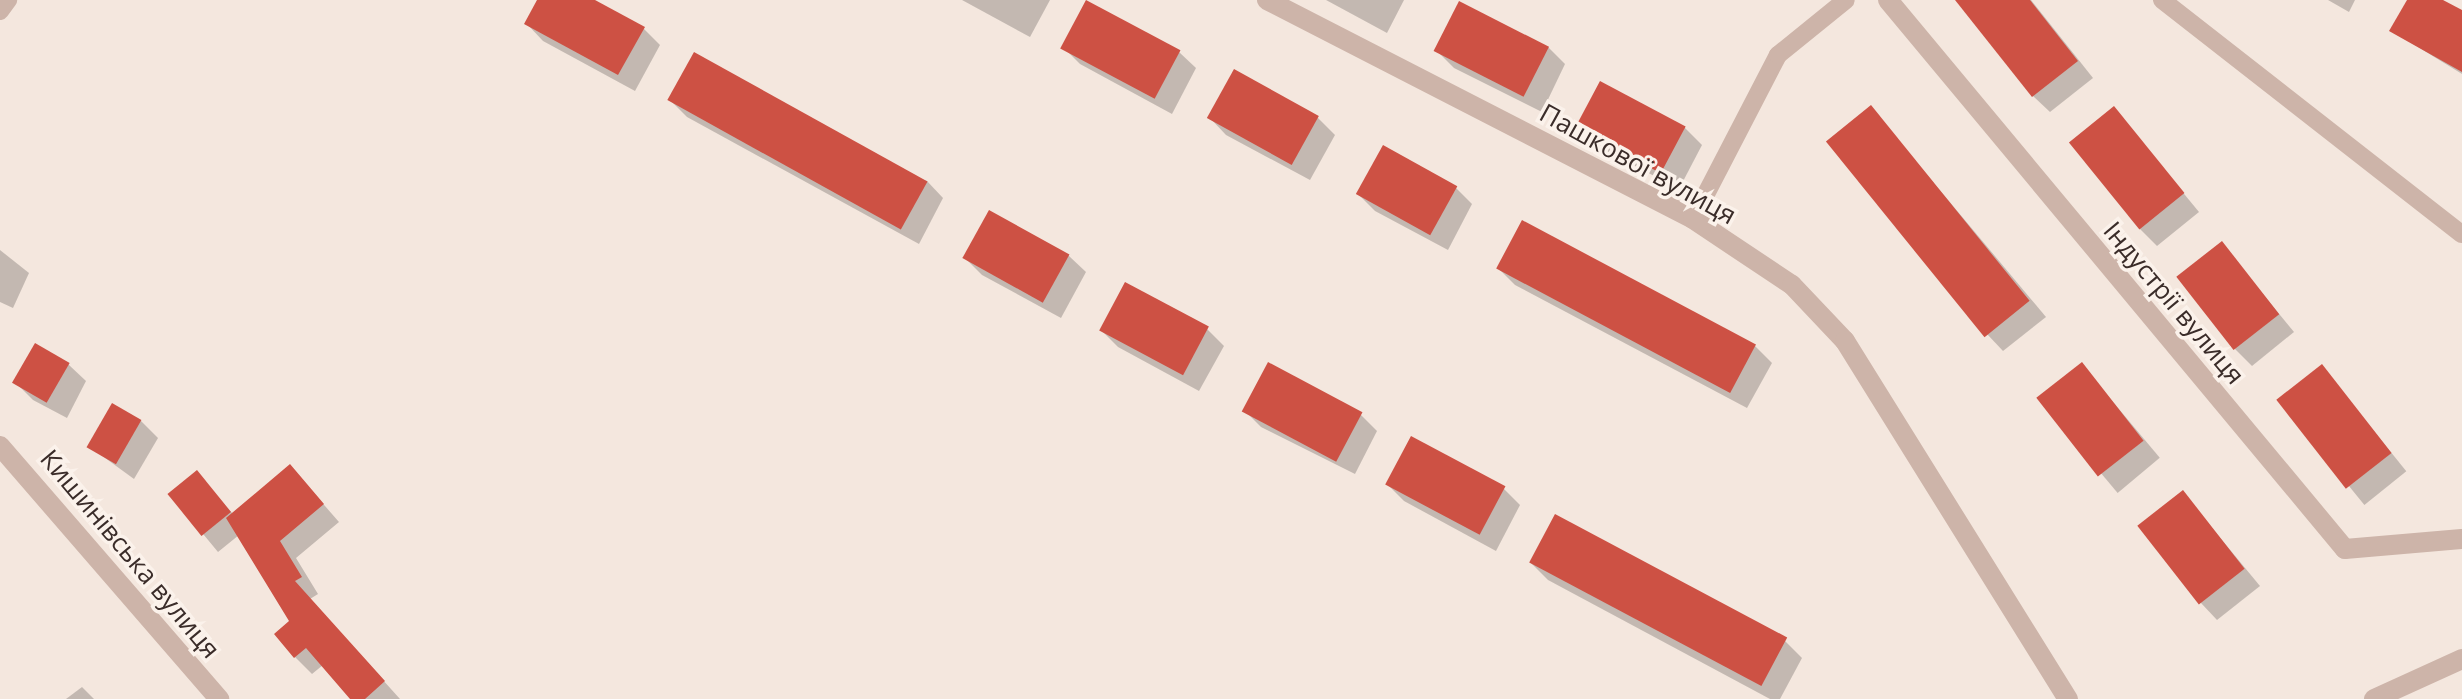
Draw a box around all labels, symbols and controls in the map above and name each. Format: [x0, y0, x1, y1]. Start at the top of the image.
street label: Пашкової вулиця [1534, 97, 1742, 231]
street label: Індустрії вулиця [2097, 216, 2251, 390]
street label: Кишинівська вулиця [34, 443, 226, 665]

